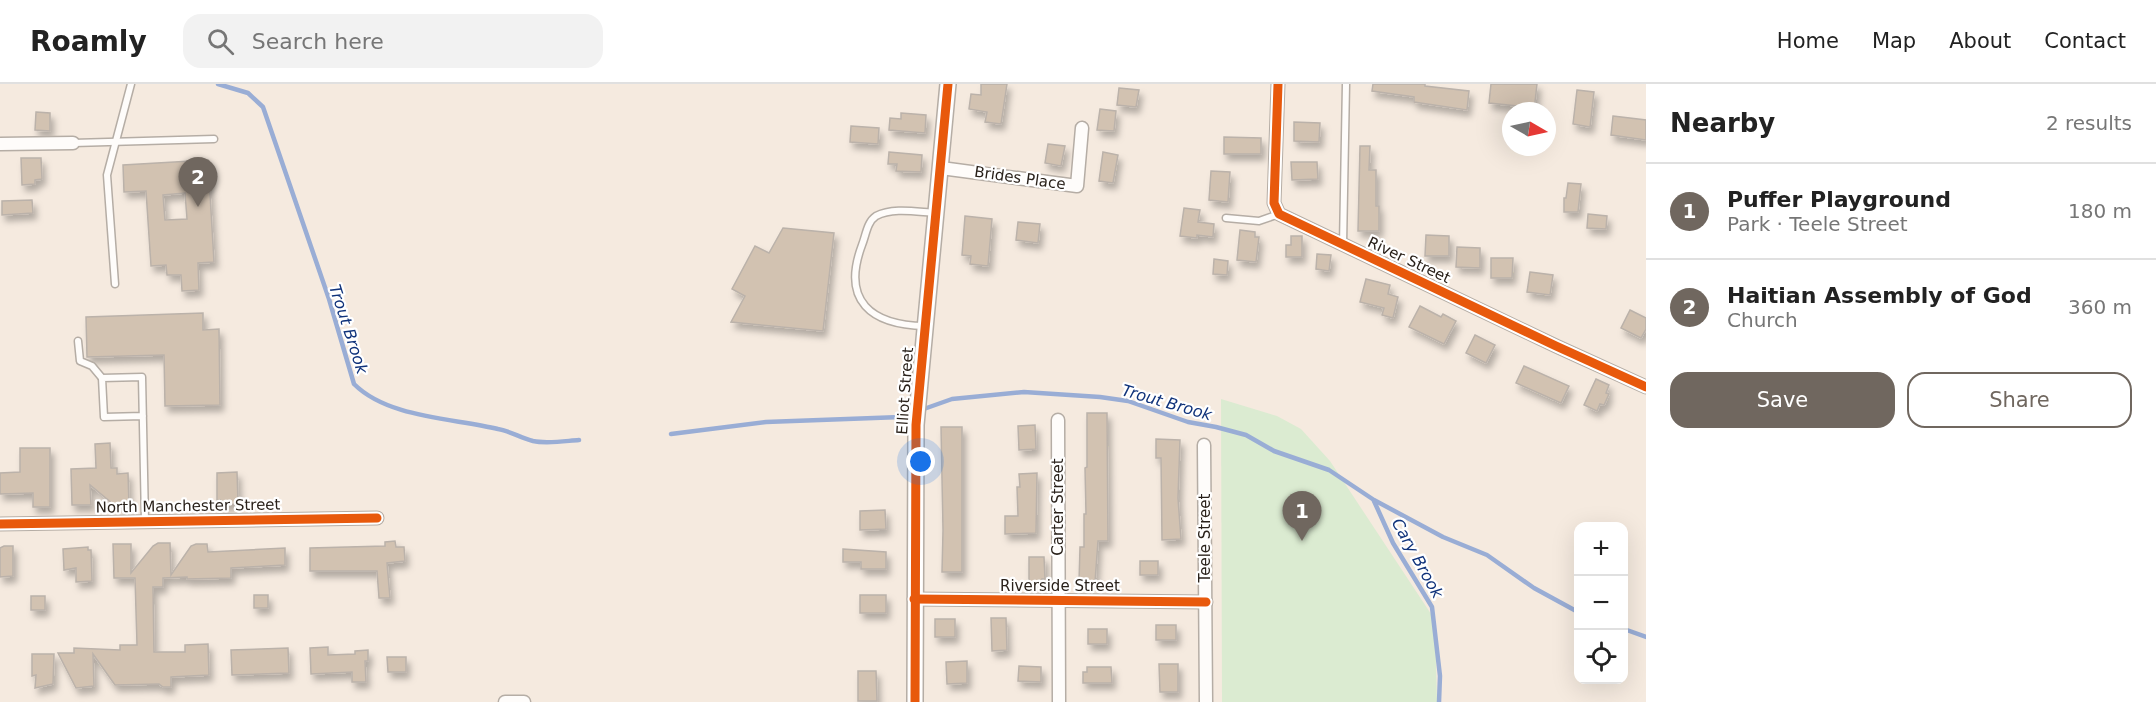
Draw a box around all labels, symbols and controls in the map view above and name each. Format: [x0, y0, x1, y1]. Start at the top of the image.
search box [183, 14, 603, 68]
text: Roamly [30, 25, 147, 58]
icon: search [204, 25, 237, 58]
text: Search here [252, 29, 384, 54]
text: Home [1777, 29, 1839, 53]
text: Map [1872, 29, 1916, 53]
text: About [1949, 29, 2011, 53]
text: Contact [2044, 29, 2126, 53]
north arrow [1502, 102, 1556, 156]
text: Nearby [1670, 108, 1775, 138]
text: 2 results [2046, 111, 2132, 135]
pin: 2 [178, 158, 218, 207]
street label: Brides Place [973, 163, 1067, 193]
text: Puffer Playground [1727, 187, 1951, 212]
text: 1 [1683, 199, 1696, 223]
text: 180 m [2068, 199, 2132, 223]
text: Park · Teele Street [1727, 212, 1908, 236]
street label: River Street [1365, 233, 1453, 287]
water label: Trout Brook [325, 282, 372, 377]
text: Haitian Assembly of God [1727, 283, 2032, 308]
text: 2 [1683, 295, 1696, 319]
text: 360 m [2068, 295, 2132, 319]
text: Church [1727, 308, 1798, 332]
street label: Elliot Street [893, 347, 917, 435]
button: Save [1670, 372, 1895, 428]
button: Share [1907, 372, 2132, 428]
water label: Trout Brook [1120, 381, 1215, 425]
your location [906, 447, 935, 476]
street label: Carter Street [1049, 458, 1067, 556]
pin: 1 [1282, 492, 1322, 541]
street label: Teele Street [1196, 493, 1214, 583]
street label: North Manchester Street [95, 495, 281, 517]
water label: Cary Brook [1388, 515, 1448, 602]
map controls [1574, 522, 1628, 684]
button: + [1574, 522, 1628, 576]
button: − [1574, 576, 1628, 630]
street label: Riverside Street [1000, 577, 1120, 595]
button: locate [1574, 630, 1628, 684]

